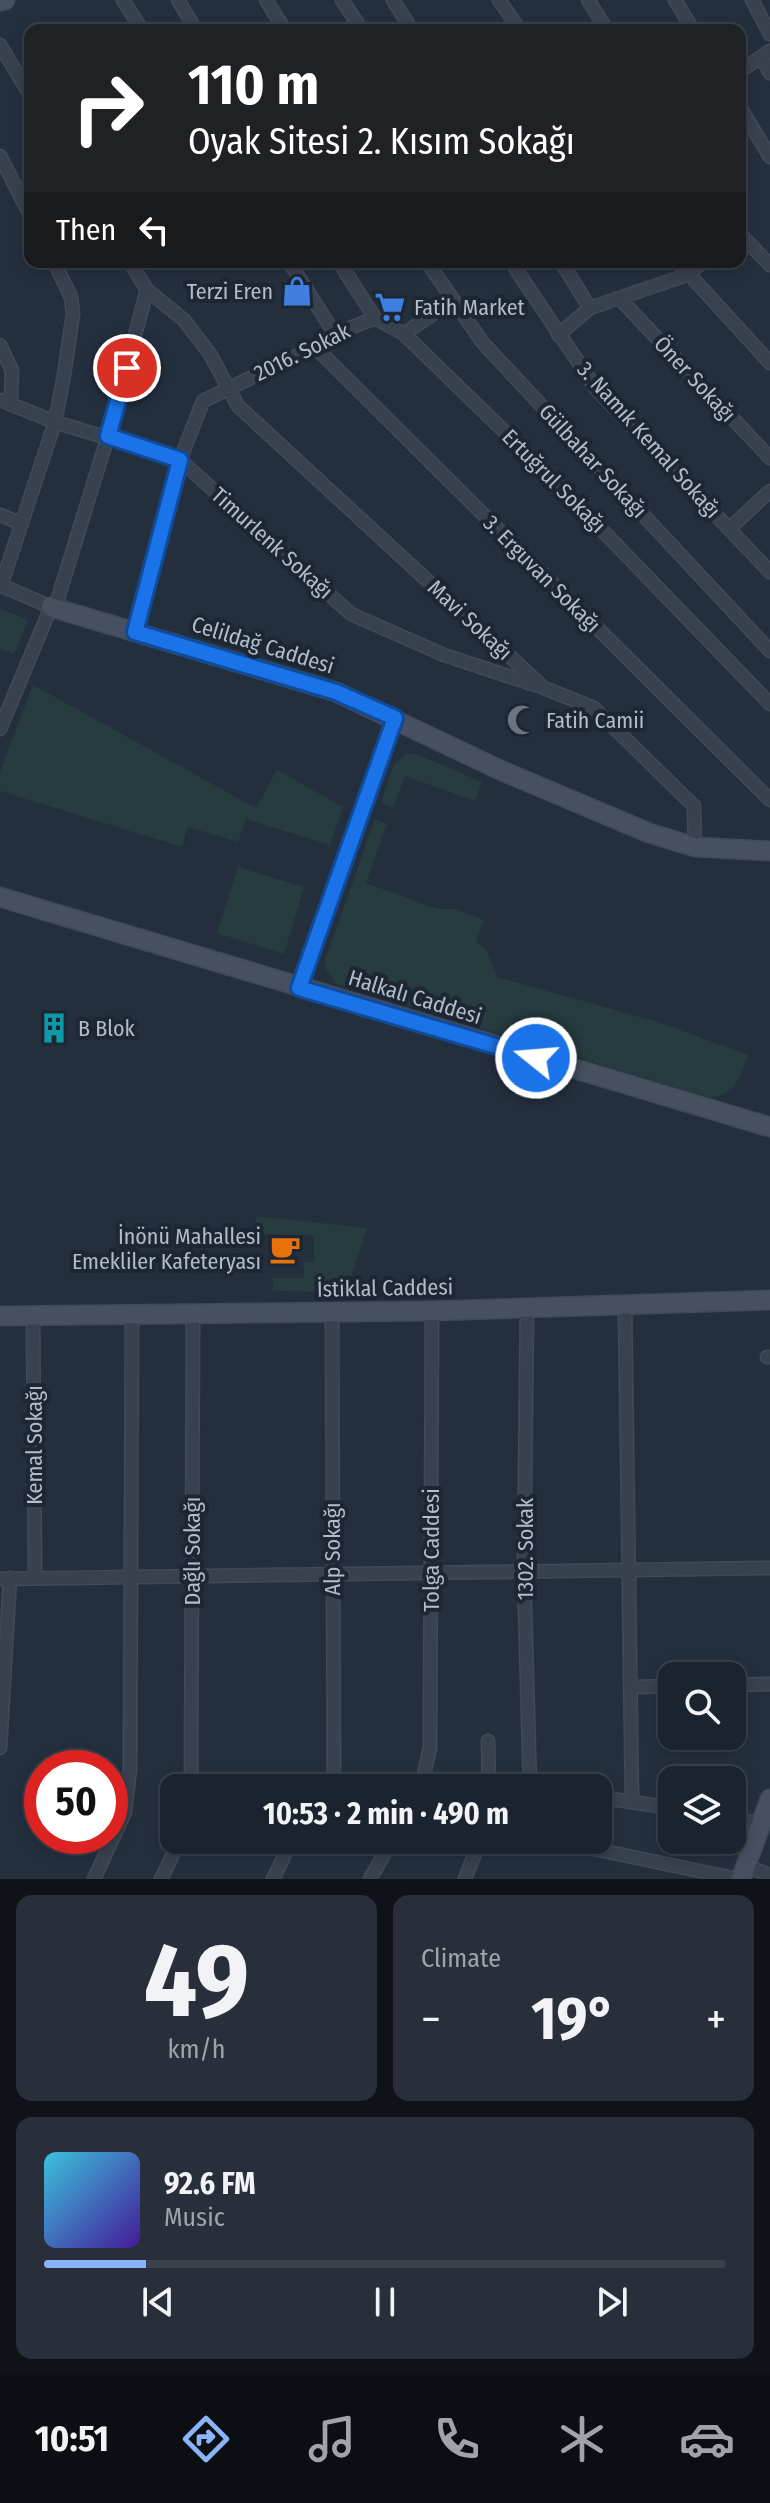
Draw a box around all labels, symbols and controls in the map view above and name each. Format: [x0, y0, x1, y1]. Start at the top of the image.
text: 110 m [188, 52, 319, 119]
icon: right [56, 56, 160, 160]
text: Oyak Sitesi 2. Kısım Sokağı [188, 120, 575, 164]
icon: left [132, 208, 176, 252]
text: Then [56, 212, 116, 248]
shop icon: Terzi Eren [280, 274, 314, 308]
place label: Terzi Eren [187, 278, 273, 305]
supermarket icon: Fatih Market [373, 290, 407, 324]
place label: Fatih Market [414, 294, 526, 321]
street label: 2016. Sokak [250, 317, 355, 387]
street label: Öner Sokağı [648, 330, 742, 428]
pin [93, 334, 161, 402]
icon: arrive [105, 346, 149, 390]
street label: 3. Namık Kemal Sokağı [572, 356, 726, 524]
street label: Gülbahar Sokağı [533, 398, 653, 524]
street label: Ertuğrul Sokağı [496, 423, 612, 539]
street label: Timurlenk Sokağı [206, 481, 338, 605]
street label: 3. Erguvan Sokağı [478, 510, 606, 638]
street label: Mavi Sokağı [422, 574, 518, 666]
street label: Celildağ Caddesi [188, 611, 338, 679]
mosque icon: Fatih Camii [505, 703, 539, 737]
place label: Fatih Camii [546, 707, 644, 734]
street label: Halkalı Caddesi [345, 964, 485, 1030]
building icon: B Blok [37, 1011, 71, 1045]
place label: B Blok [78, 1015, 136, 1042]
position arrow [494, 1016, 578, 1100]
place label: İnönü Mahallesi Emekliler Kafeteryası [72, 1223, 261, 1275]
cafe icon: İnönü Mahallesi Emekliler Kafeteryası [268, 1232, 302, 1266]
street label: İstiklal Caddesi [317, 1273, 453, 1303]
street label: Kemal Sokağı [21, 1385, 48, 1505]
street label: Tolga Caddesi [418, 1488, 445, 1612]
street label: Dağlı Sokağı [179, 1497, 206, 1605]
street label: 1302. Sokak [512, 1497, 539, 1600]
street label: Alp Sokağı [319, 1502, 346, 1596]
map controls [658, 1662, 746, 1854]
button: search [658, 1662, 746, 1750]
speed limit sign: 50 [24, 1750, 128, 1854]
button: layers [658, 1766, 746, 1854]
text: 10:53 · 2 min · 490 m [263, 1796, 509, 1832]
text: 49 [144, 1919, 249, 2044]
text: Climate [421, 1943, 501, 1974]
text: 19° [531, 1983, 616, 2055]
text: − [421, 1993, 441, 2046]
text: + [706, 1993, 726, 2046]
text: km/h [168, 2034, 225, 2065]
text: 92.6 FM [164, 2166, 256, 2202]
text: Music [164, 2202, 225, 2233]
icon: previous [136, 2280, 180, 2324]
icon: pause [363, 2280, 407, 2324]
icon: next [590, 2280, 634, 2324]
icon: directions [178, 2411, 234, 2467]
icon: music [304, 2411, 360, 2467]
icon: phone [429, 2411, 485, 2467]
icon: climate [554, 2411, 610, 2467]
icon: car [679, 2411, 735, 2467]
text: 10:51 [35, 2417, 109, 2461]

